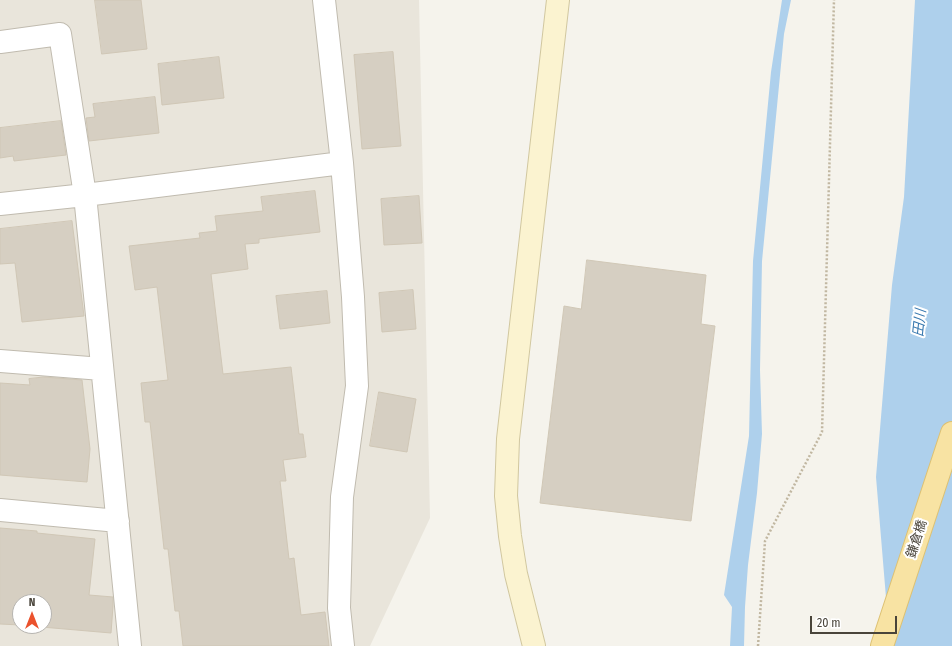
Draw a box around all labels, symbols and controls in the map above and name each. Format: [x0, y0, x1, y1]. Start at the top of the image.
water label: 田川 [910, 308, 930, 338]
street label: 鎌倉橋 [904, 518, 930, 560]
north arrow [12, 594, 52, 634]
text: N [29, 596, 35, 609]
scale bar [812, 608, 899, 634]
text: 20 m [817, 616, 841, 630]

